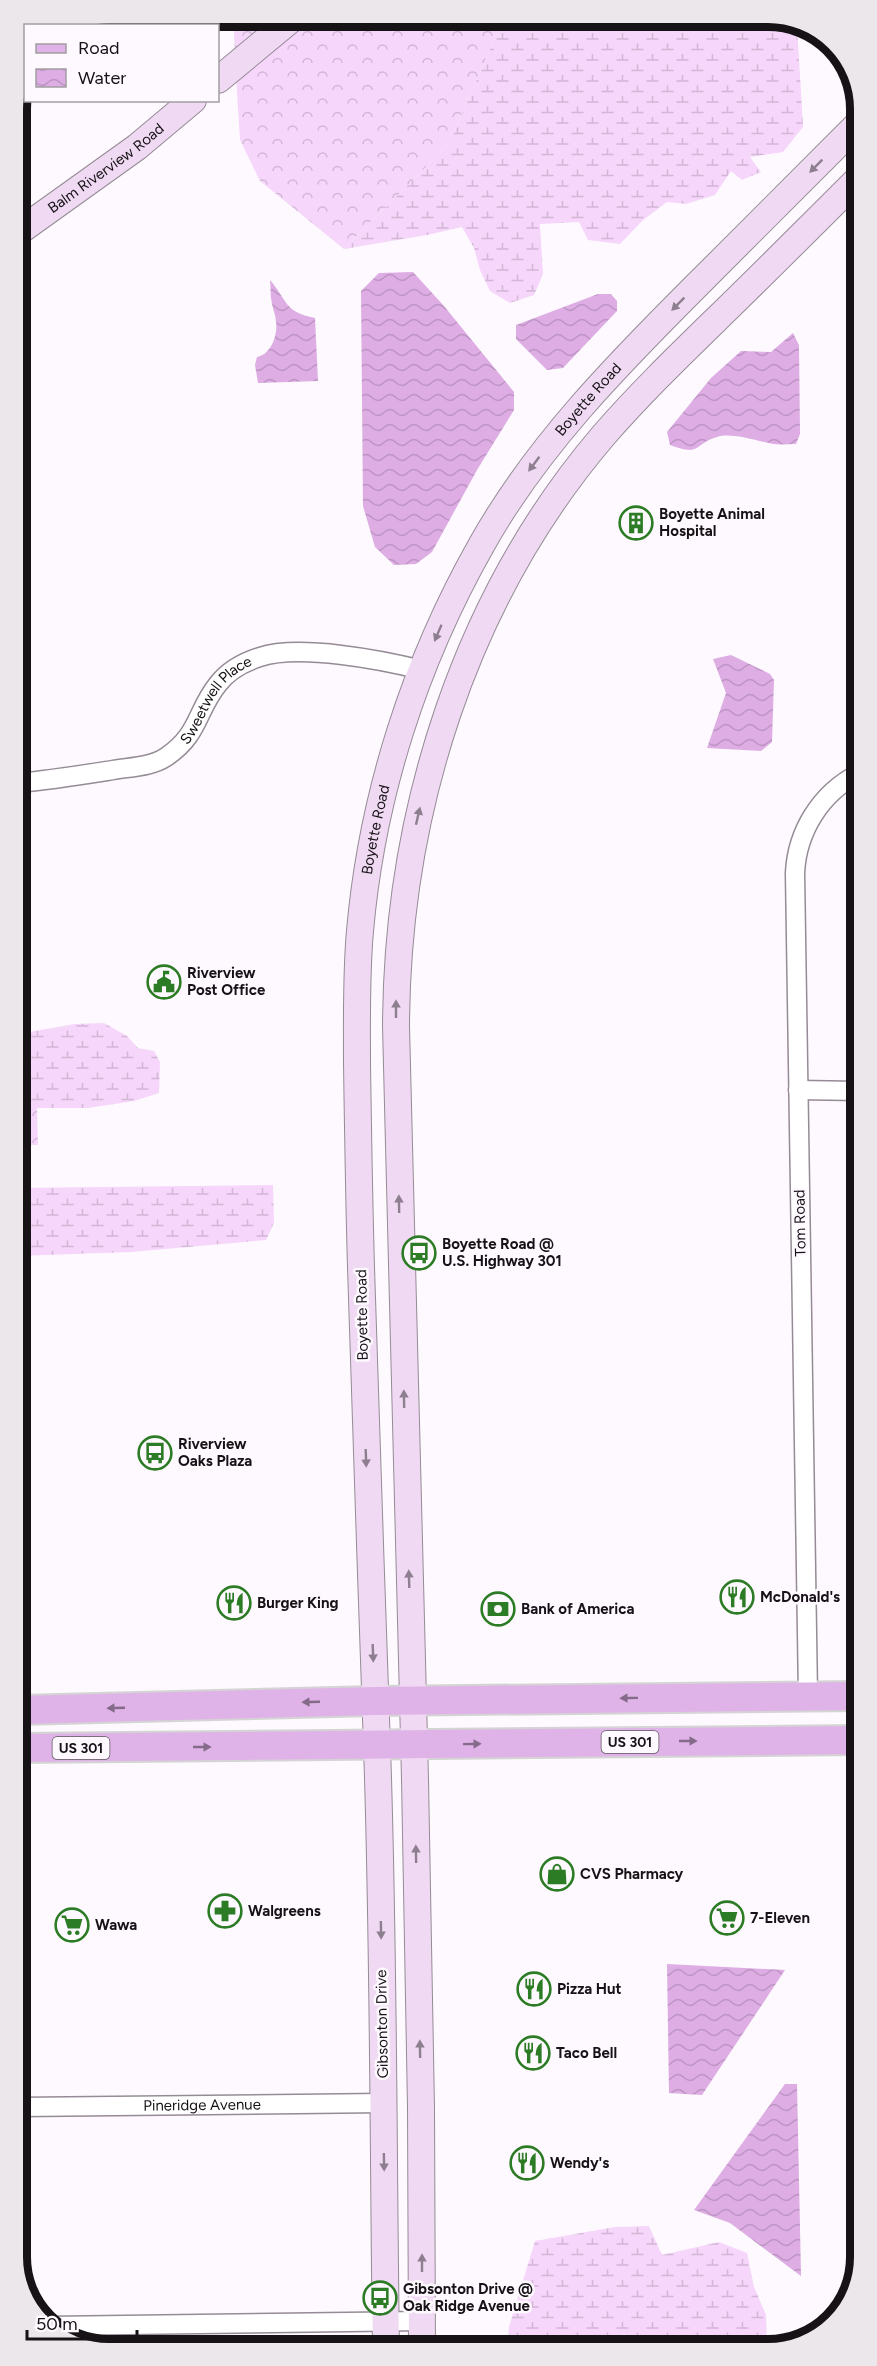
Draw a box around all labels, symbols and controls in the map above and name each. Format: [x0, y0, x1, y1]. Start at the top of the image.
legend [24, 24, 219, 102]
text: Road [78, 37, 119, 59]
text: Water [78, 67, 126, 89]
street label: Balm Riverview Road [44, 119, 167, 217]
one-way arrow [809, 159, 823, 173]
one-way arrow [671, 296, 685, 311]
street label: Boyette Road [551, 359, 625, 440]
one-way arrow [527, 456, 540, 472]
building icon: Boyette Animal Hospital [618, 505, 654, 541]
place label: Boyette Animal Hospital [659, 505, 765, 540]
one-way arrow [433, 625, 442, 642]
street label: Sweetwell Place [176, 652, 255, 748]
street label: Boyette Road [358, 783, 394, 876]
one-way arrow [414, 807, 424, 825]
public building icon: Riverview Post Office [146, 964, 182, 1000]
place label: Riverview Post Office [187, 964, 266, 999]
one-way arrow [391, 1000, 401, 1019]
street label: Tom Road [790, 1189, 810, 1257]
one-way arrow [395, 1195, 404, 1214]
bus stop icon: Boyette Road @ U.S. Highway 301 [401, 1235, 437, 1271]
place label: Boyette Road @ U.S. Highway 301 [442, 1235, 562, 1270]
street label: Boyette Road [352, 1269, 372, 1361]
one-way arrow [399, 1390, 409, 1409]
bus stop icon: Riverview Oaks Plaza [137, 1435, 173, 1471]
place label: Riverview Oaks Plaza [178, 1435, 252, 1470]
one-way arrow [361, 1448, 371, 1467]
one-way arrow [404, 1569, 413, 1588]
restaurant icon: McDonald's [719, 1579, 755, 1615]
restaurant icon: Burger King [216, 1585, 252, 1621]
place label: McDonald's [760, 1588, 840, 1606]
bank icon: Bank of America [480, 1591, 516, 1627]
place label: Burger King [257, 1594, 338, 1612]
place label: Bank of America [521, 1600, 634, 1618]
one-way arrow [369, 1643, 378, 1662]
one-way arrow [620, 1693, 639, 1703]
one-way arrow [302, 1698, 321, 1707]
one-way arrow [107, 1703, 126, 1712]
road number: US 301 [602, 1731, 658, 1753]
road number: US 301 [52, 1737, 110, 1759]
one-way arrow [679, 1737, 698, 1746]
one-way arrow [463, 1739, 482, 1749]
one-way arrow [192, 1742, 211, 1752]
one-way arrow [411, 1845, 421, 1864]
shop icon: CVS Pharmacy [539, 1856, 575, 1892]
place label: CVS Pharmacy [580, 1865, 684, 1883]
pharmacy icon: Walgreens [207, 1893, 243, 1929]
supermarket icon: 7-Eleven [709, 1900, 745, 1936]
place label: Walgreens [248, 1902, 321, 1920]
supermarket icon: Wawa [54, 1907, 90, 1943]
place label: 7-Eleven [750, 1909, 810, 1927]
place label: Wawa [95, 1916, 137, 1934]
one-way arrow [376, 1920, 386, 1939]
street label: Gibsonton Drive [372, 1969, 392, 2079]
restaurant icon: Pizza Hut [516, 1971, 552, 2007]
place label: Pizza Hut [557, 1980, 622, 1998]
restaurant icon: Taco Bell [515, 2035, 551, 2071]
one-way arrow [415, 2040, 425, 2059]
place label: Taco Bell [556, 2044, 617, 2062]
street label: Pineridge Avenue [143, 2095, 261, 2115]
restaurant icon: Wendy's [509, 2145, 545, 2181]
one-way arrow [379, 2152, 389, 2171]
place label: Wendy's [550, 2154, 609, 2172]
one-way arrow [417, 2253, 427, 2272]
bus stop icon: Gibsonton Drive @ Oak Ridge Avenue [362, 2280, 398, 2316]
place label: Gibsonton Drive @ Oak Ridge Avenue [403, 2280, 533, 2315]
scale bar [27, 2303, 136, 2341]
text: 50 m [36, 2313, 78, 2335]

